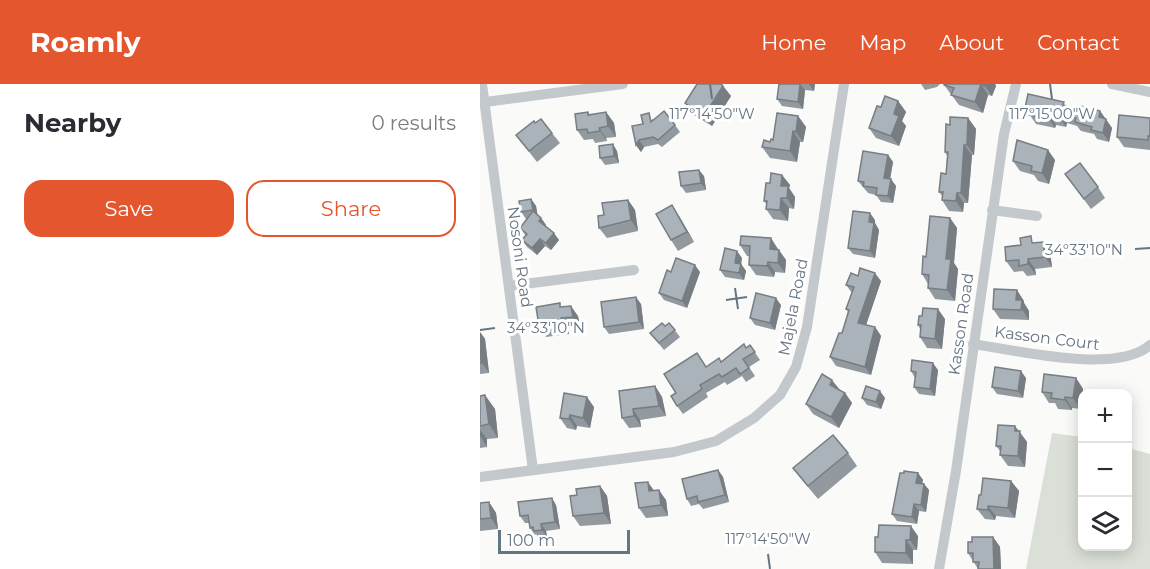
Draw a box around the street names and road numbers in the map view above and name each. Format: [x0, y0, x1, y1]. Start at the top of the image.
street label: Nosoni Road [503, 205, 537, 309]
street label: Majela Road [774, 257, 812, 357]
street label: Kasson Road [944, 272, 978, 376]
street label: Kasson Court [993, 322, 1101, 354]

